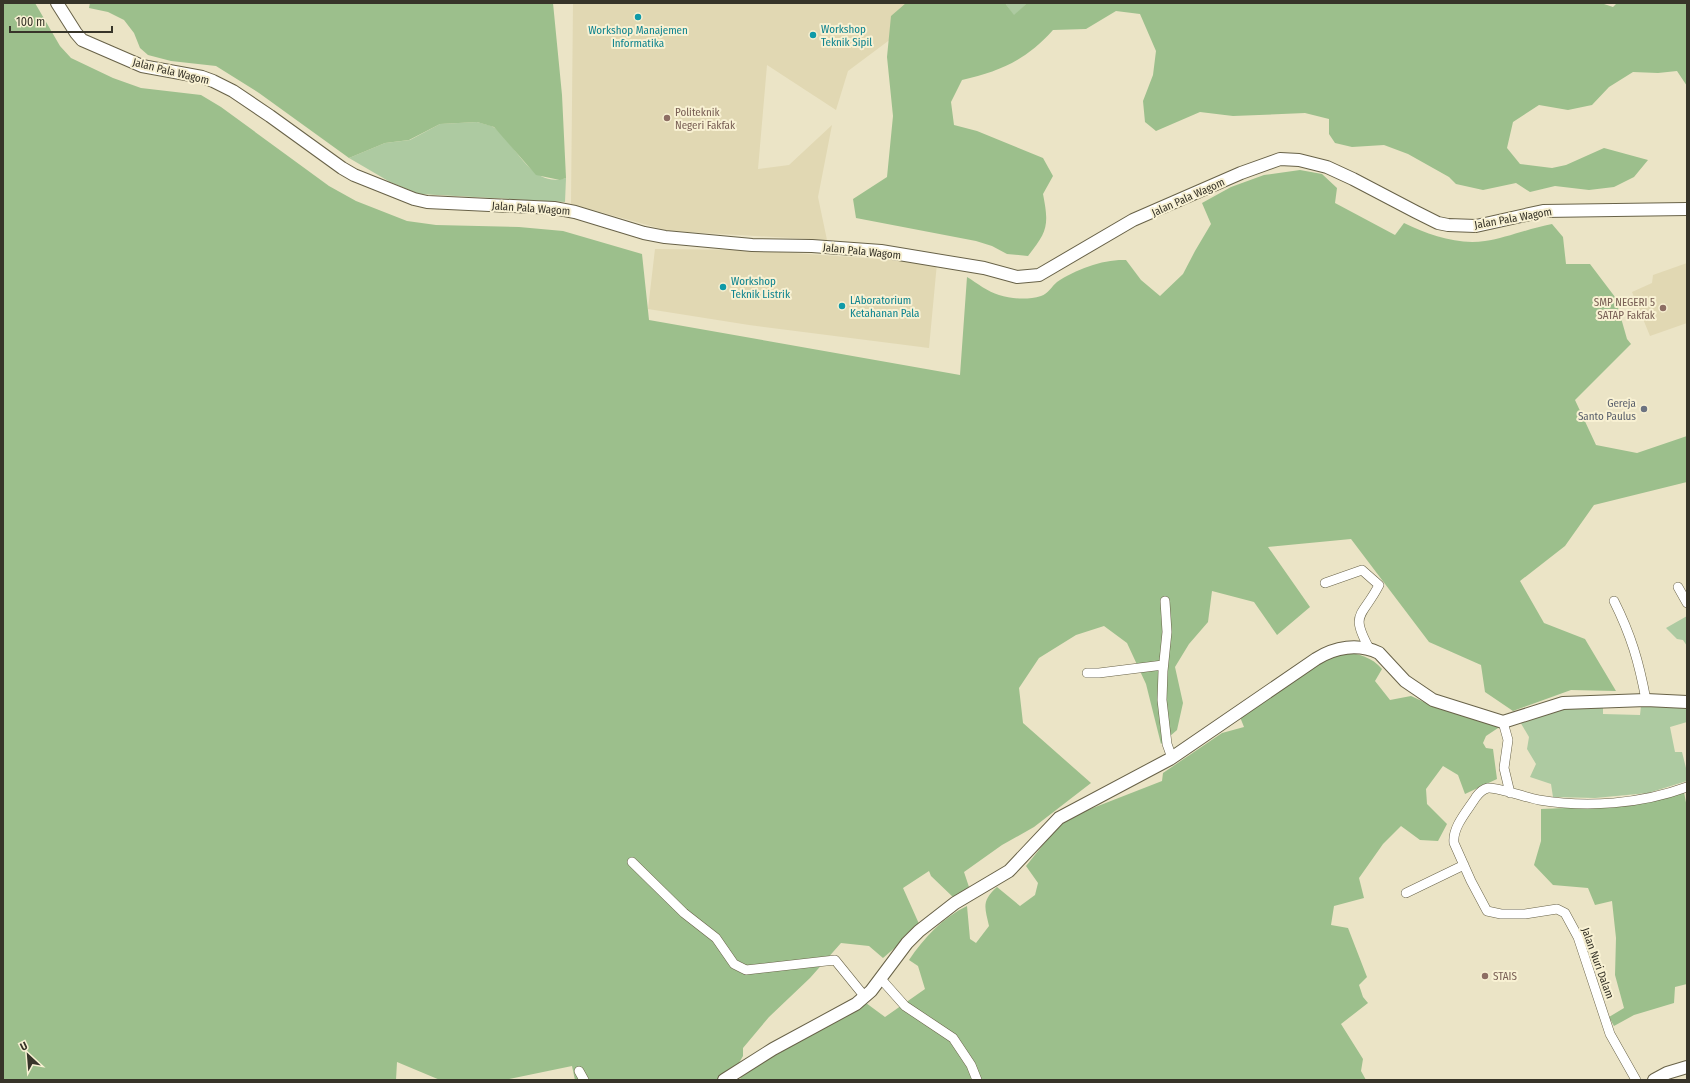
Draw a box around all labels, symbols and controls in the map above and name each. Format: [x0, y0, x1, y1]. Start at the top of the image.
scale bar [10, 8, 112, 34]
marker: Workshop Manajemen Informatika [633, 12, 643, 22]
text: 100 m [16, 15, 45, 29]
place label: Workshop Teknik Sipil [821, 23, 872, 49]
place label: Workshop Manajemen Informatika [588, 24, 688, 50]
marker: Workshop Teknik Sipil [808, 30, 818, 40]
street label: Jalan Pala Wagom [131, 56, 211, 87]
place label: Politeknik Negeri Fakfak [675, 106, 736, 132]
marker: Politeknik Negeri Fakfak [662, 113, 672, 123]
street label: Jalan Pala Wagom [1150, 176, 1227, 219]
street label: Jalan Pala Wagom [491, 199, 571, 218]
street label: Jalan Pala Wagom [1473, 205, 1553, 232]
street label: Jalan Pala Wagom [822, 241, 902, 262]
place label: Workshop Teknik Listrik [731, 275, 791, 301]
marker: Workshop Teknik Listrik [718, 282, 728, 292]
place label: LAboratorium Ketahanan Pala [850, 294, 919, 320]
place label: SMP NEGERI 5 SATAP Fakfak [1594, 296, 1656, 322]
marker: LAboratorium Ketahanan Pala [837, 301, 847, 311]
marker: SMP NEGERI 5 SATAP Fakfak [1658, 303, 1668, 313]
place label: Gereja Santo Paulus [1578, 397, 1636, 423]
marker: Gereja Santo Paulus [1639, 404, 1649, 414]
street label: Jalan Nuri Dalam [1579, 926, 1616, 1001]
place label: STAIS [1493, 970, 1517, 983]
marker: STAIS [1480, 971, 1490, 981]
north arrow [8, 1035, 48, 1075]
text: U [18, 1039, 30, 1054]

